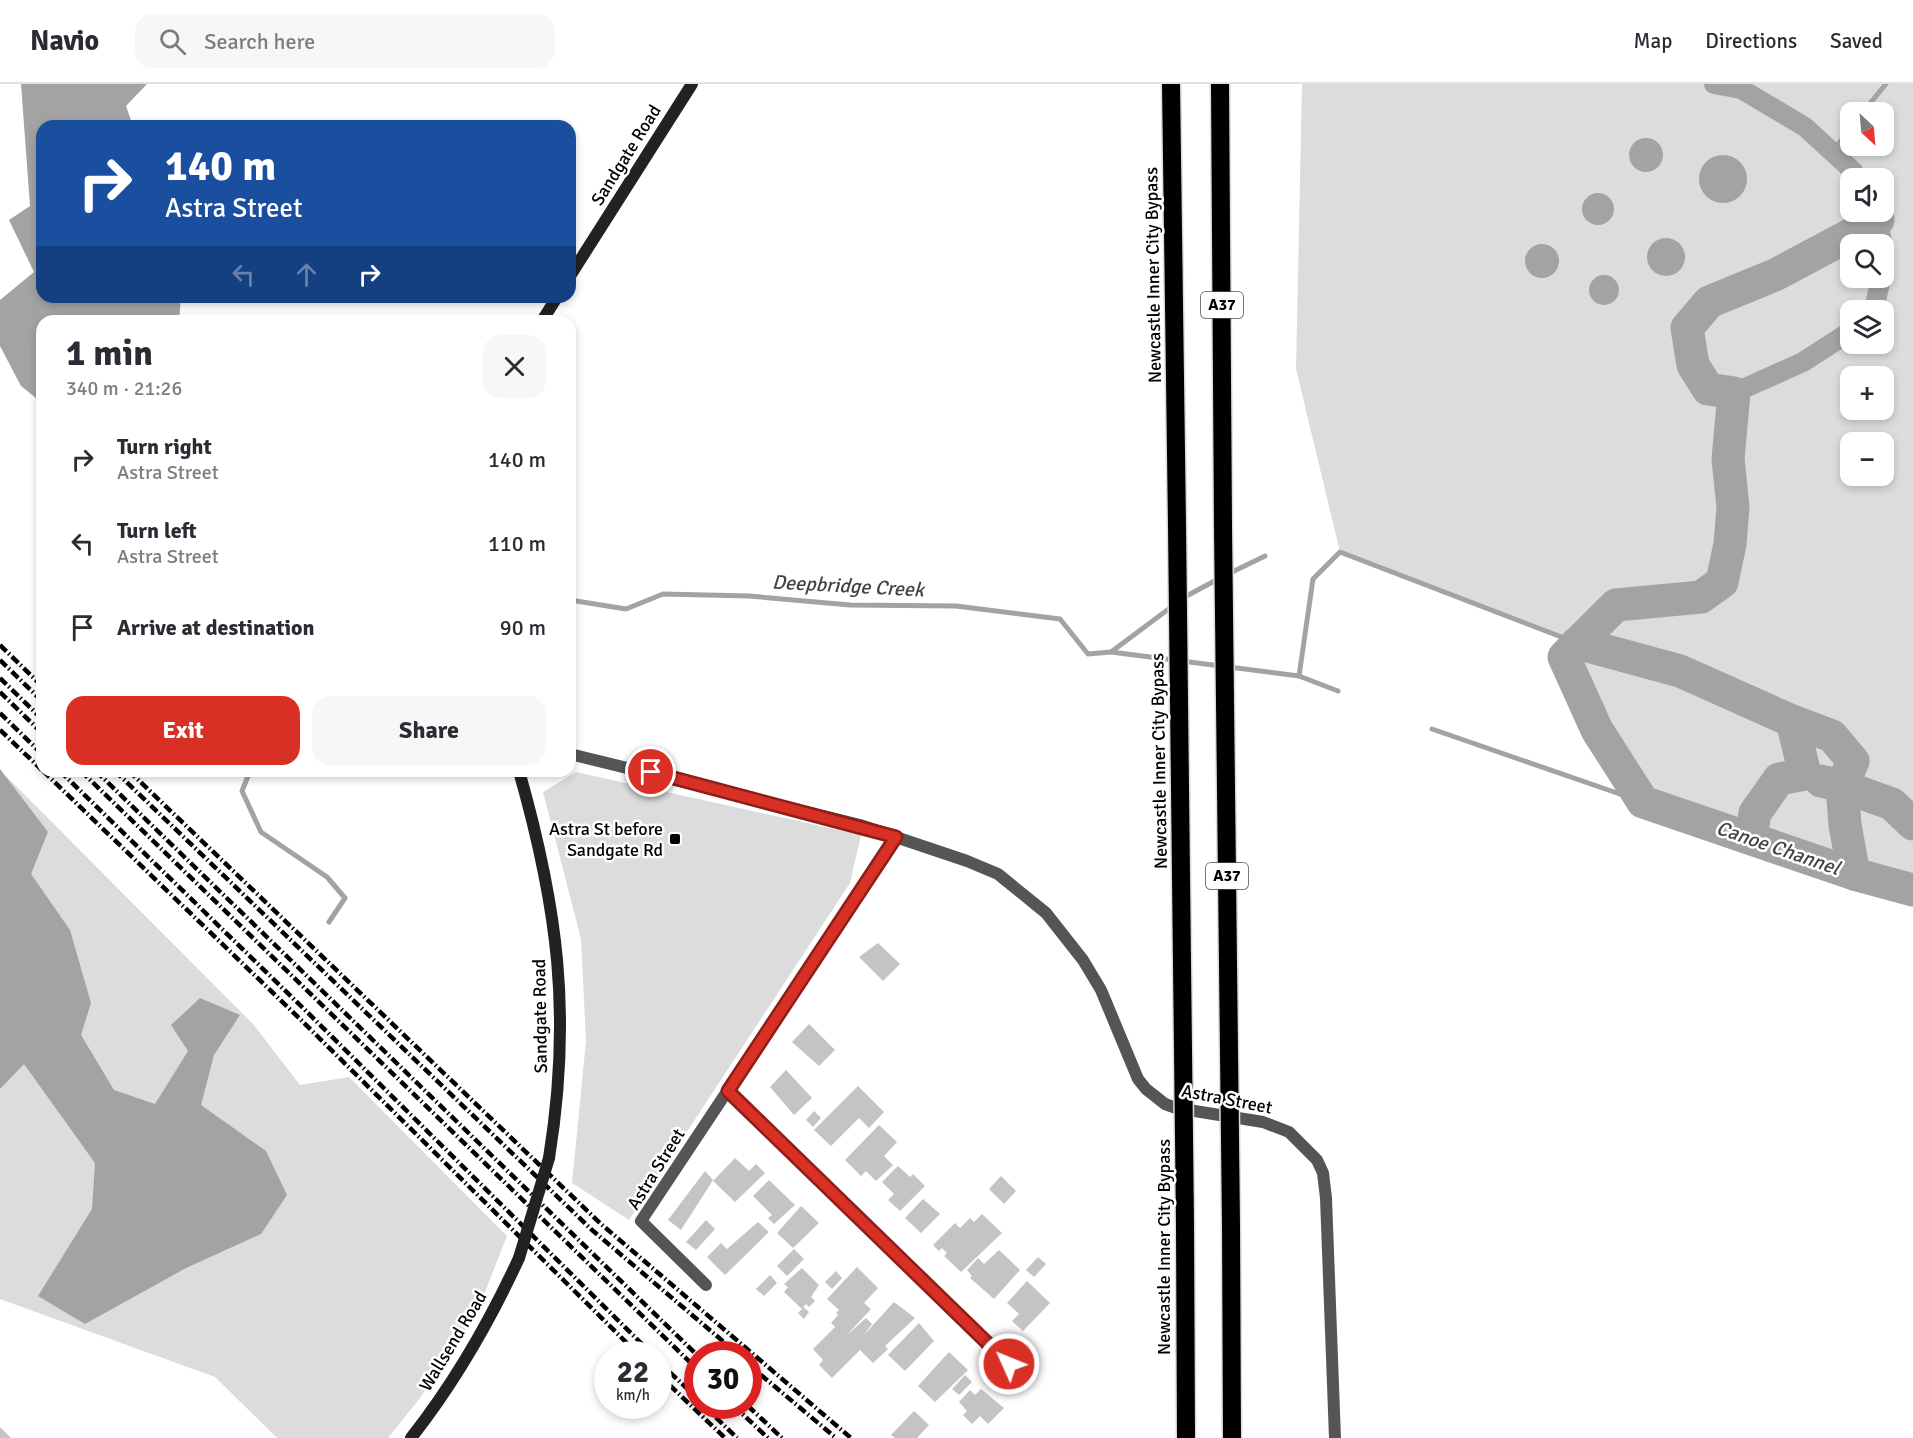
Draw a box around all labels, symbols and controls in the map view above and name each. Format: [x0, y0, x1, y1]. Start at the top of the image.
search box [135, 14, 555, 68]
text: Navio [30, 24, 99, 58]
icon: search [156, 25, 189, 58]
text: Search here [204, 28, 315, 55]
text: Map [1634, 28, 1672, 54]
text: Directions [1705, 28, 1797, 54]
text: Saved [1830, 28, 1883, 54]
street label: Sandgate Road [586, 101, 666, 209]
north arrow [1840, 102, 1894, 156]
map controls [1840, 102, 1894, 486]
text: 140 m [165, 141, 276, 192]
icon: right [66, 144, 144, 222]
street label: Newcastle Inner City Bypass [1140, 167, 1166, 383]
button: sound [1840, 168, 1894, 222]
text: Astra Street [165, 192, 303, 225]
button: search [1840, 234, 1894, 288]
icon: left [227, 258, 260, 291]
icon: ahead [290, 258, 323, 291]
icon: right [353, 258, 386, 291]
road number: A37 [1201, 292, 1243, 318]
button: layers [1840, 300, 1894, 354]
text: 1 min [66, 331, 153, 376]
button: close [483, 335, 546, 398]
button: + [1840, 366, 1894, 420]
text: 340 m · 21:26 [66, 376, 182, 401]
button: − [1840, 432, 1894, 486]
text: Turn right [117, 433, 212, 460]
icon: right [66, 443, 99, 476]
text: 140 m [488, 446, 546, 473]
text: Astra Street [117, 460, 219, 485]
text: Turn left [117, 517, 197, 544]
icon: left [66, 527, 99, 560]
text: 110 m [488, 530, 546, 557]
text: Astra Street [117, 544, 219, 569]
water label: Deepbridge Creek [771, 570, 926, 603]
icon: arrive [66, 611, 99, 644]
text: Arrive at destination [117, 614, 314, 641]
text: 90 m [500, 614, 546, 641]
street label: Newcastle Inner City Bypass [1146, 653, 1172, 869]
button: Exit [66, 696, 300, 765]
button: Share [312, 696, 546, 765]
pin [625, 746, 676, 797]
icon: arrive [634, 755, 667, 788]
water label: Canoe Channel [1713, 815, 1845, 881]
place label: Astra St before Sandgate Rd [549, 818, 663, 861]
marker: Astra St before Sandgate Rd [668, 832, 682, 846]
road number: A37 [1206, 863, 1248, 889]
street label: Sandgate Road [528, 959, 552, 1073]
street label: Astra Street [1180, 1079, 1274, 1119]
street label: Astra Street [622, 1124, 690, 1214]
street label: Newcastle Inner City Bypass [1153, 1139, 1175, 1355]
street label: Wallsend Road [415, 1287, 491, 1395]
position arrow [977, 1332, 1041, 1396]
speed limit sign: 30 [684, 1341, 762, 1419]
text: 22 [617, 1354, 649, 1391]
text: km/h [616, 1386, 650, 1404]

